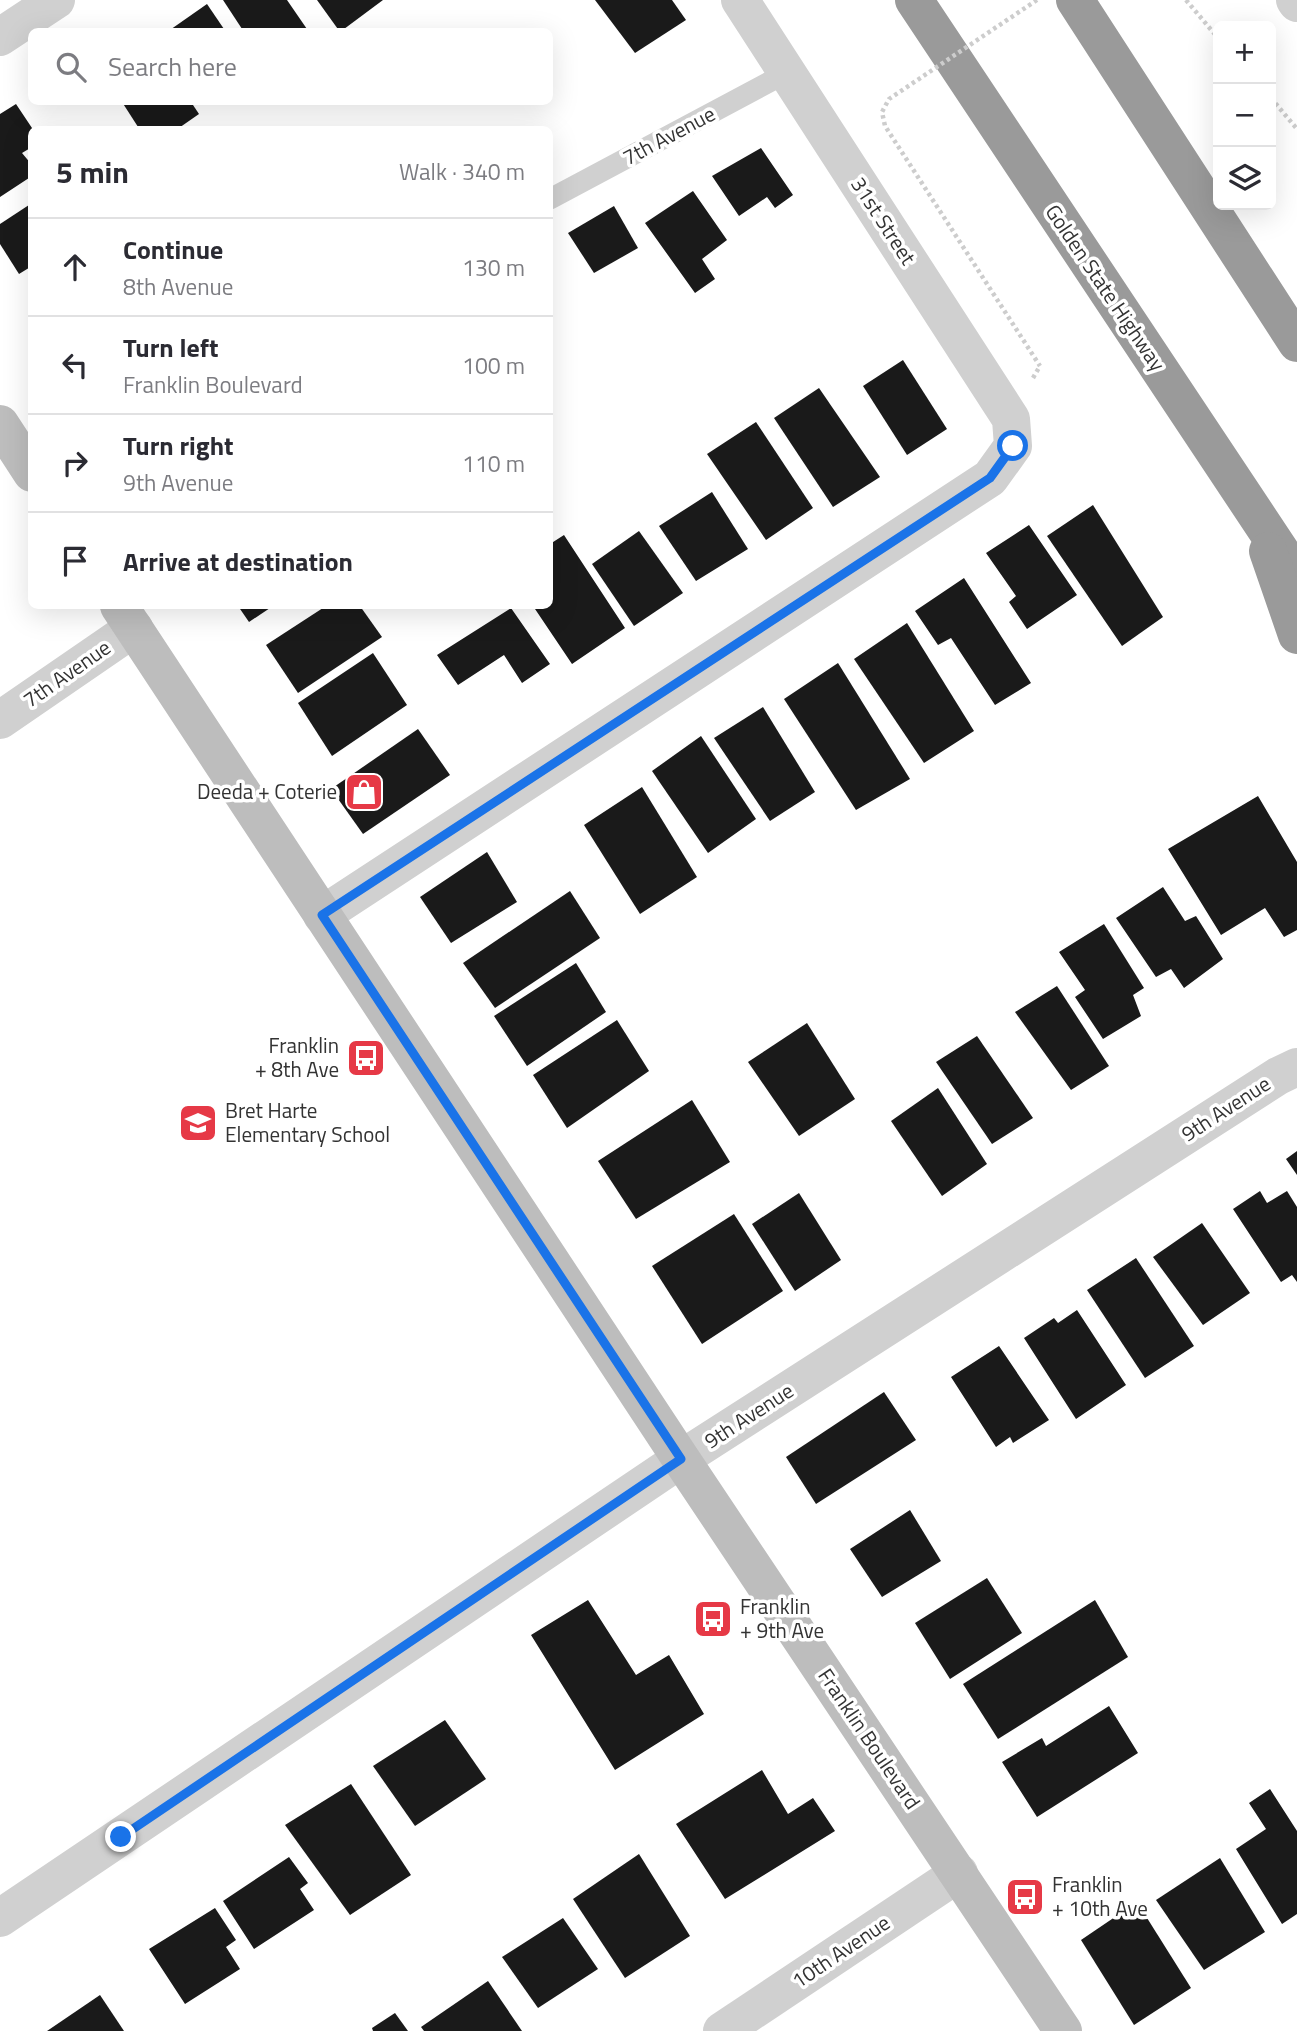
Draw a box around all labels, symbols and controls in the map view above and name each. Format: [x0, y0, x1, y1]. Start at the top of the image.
map controls [1213, 21, 1276, 210]
button: + [1213, 21, 1276, 84]
search box [28, 28, 553, 105]
text: Search here [108, 47, 237, 86]
icon: search [52, 48, 90, 86]
button: − [1213, 84, 1276, 147]
street label: 7th Avenue [617, 97, 721, 173]
button: layers [1213, 147, 1276, 210]
text: 5 min [56, 149, 129, 195]
text: Walk · 340 m [399, 154, 525, 189]
street label: 31st Street [843, 170, 925, 271]
street label: Golden State Highway [1038, 198, 1174, 377]
text: Continue [123, 230, 223, 269]
icon: ahead [56, 248, 94, 286]
text: 130 m [462, 250, 525, 285]
text: 8th Avenue [123, 269, 233, 304]
text: Turn left [123, 328, 218, 367]
icon: left [56, 346, 94, 384]
text: 100 m [462, 348, 525, 383]
text: Franklin Boulevard [123, 367, 303, 402]
text: Turn right [123, 426, 234, 465]
route start [997, 430, 1028, 461]
icon: right [56, 444, 94, 482]
text: 110 m [462, 446, 525, 481]
text: 9th Avenue [123, 465, 233, 500]
icon: arrive [56, 542, 94, 580]
text: Arrive at destination [123, 542, 353, 581]
street label: 7th Avenue [16, 631, 117, 715]
shop icon: Deeda + Coterie [343, 771, 385, 813]
place label: Deeda + Coterie [197, 775, 337, 807]
place label: Franklin + 8th Ave [255, 1029, 339, 1085]
bus stop icon: Franklin + 8th Ave [345, 1037, 387, 1079]
street label: 9th Avenue [1175, 1067, 1276, 1149]
place label: Bret Harte Elementary School [225, 1094, 390, 1150]
school or university icon: Bret Harte Elementary School [177, 1102, 219, 1144]
street label: 9th Avenue [698, 1374, 799, 1456]
place label: Franklin + 9th Ave [740, 1590, 824, 1646]
bus stop icon: Franklin + 9th Ave [692, 1598, 734, 1640]
street label: Franklin Boulevard [811, 1661, 929, 1815]
route end [105, 1821, 136, 1852]
place label: Franklin + 10th Ave [1052, 1868, 1148, 1924]
bus stop icon: Franklin + 10th Ave [1004, 1876, 1046, 1918]
street label: 10th Avenue [785, 1906, 896, 1996]

